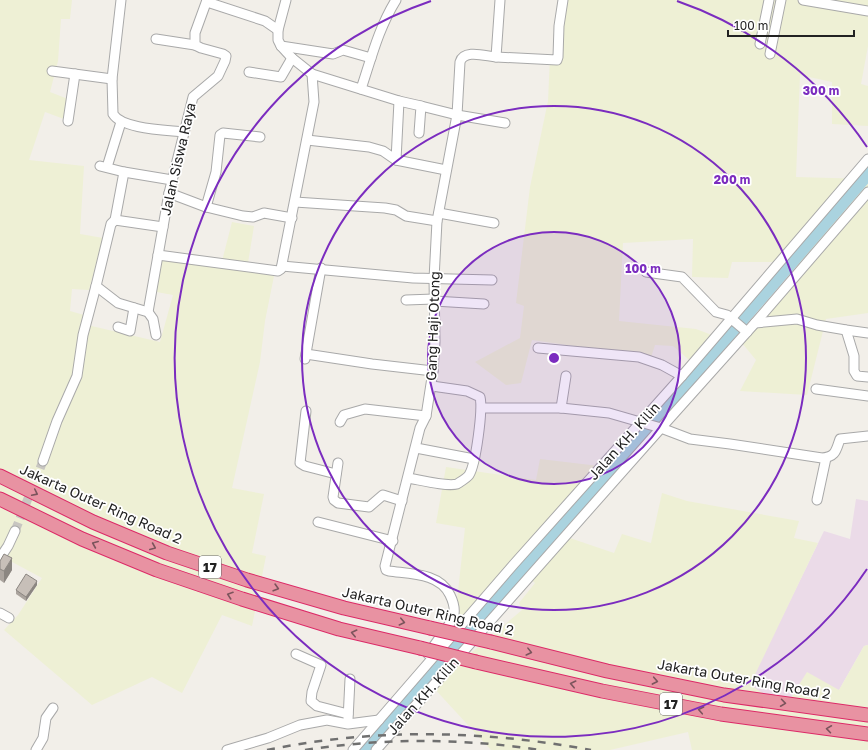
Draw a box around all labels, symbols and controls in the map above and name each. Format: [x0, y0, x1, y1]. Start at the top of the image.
scale bar [728, 12, 854, 38]
text: 100 m [734, 18, 768, 33]
text: 300 m [803, 83, 839, 98]
street label: Jalan Siswa Raya [156, 101, 199, 217]
text: 200 m [714, 172, 750, 187]
text: 100 m [625, 261, 661, 276]
street label: Gang Haji Otong [422, 271, 443, 381]
centre of rings [547, 351, 561, 365]
street label: Jalan KH. Kilin [584, 398, 663, 483]
street label: Jakarta Outer Ring Road 2 [18, 460, 185, 547]
one-way arrow [30, 488, 38, 496]
one-way arrow [92, 541, 99, 549]
one-way arrow [149, 542, 157, 550]
road number: 17 [199, 556, 221, 578]
street label: Jakarta Outer Ring Road 2 [341, 582, 516, 639]
one-way arrow [273, 583, 280, 592]
one-way arrow [227, 591, 234, 600]
one-way arrow [399, 617, 405, 625]
one-way arrow [351, 629, 358, 637]
one-way arrow [526, 647, 532, 655]
street label: Jalan KH. Kilin [383, 653, 462, 738]
street label: Jakarta Outer Ring Road 2 [656, 655, 832, 702]
one-way arrow [652, 676, 659, 684]
one-way arrow [570, 681, 577, 689]
road number: 17 [660, 693, 682, 715]
one-way arrow [780, 698, 786, 707]
one-way arrow [698, 706, 704, 715]
one-way arrow [826, 725, 832, 734]

